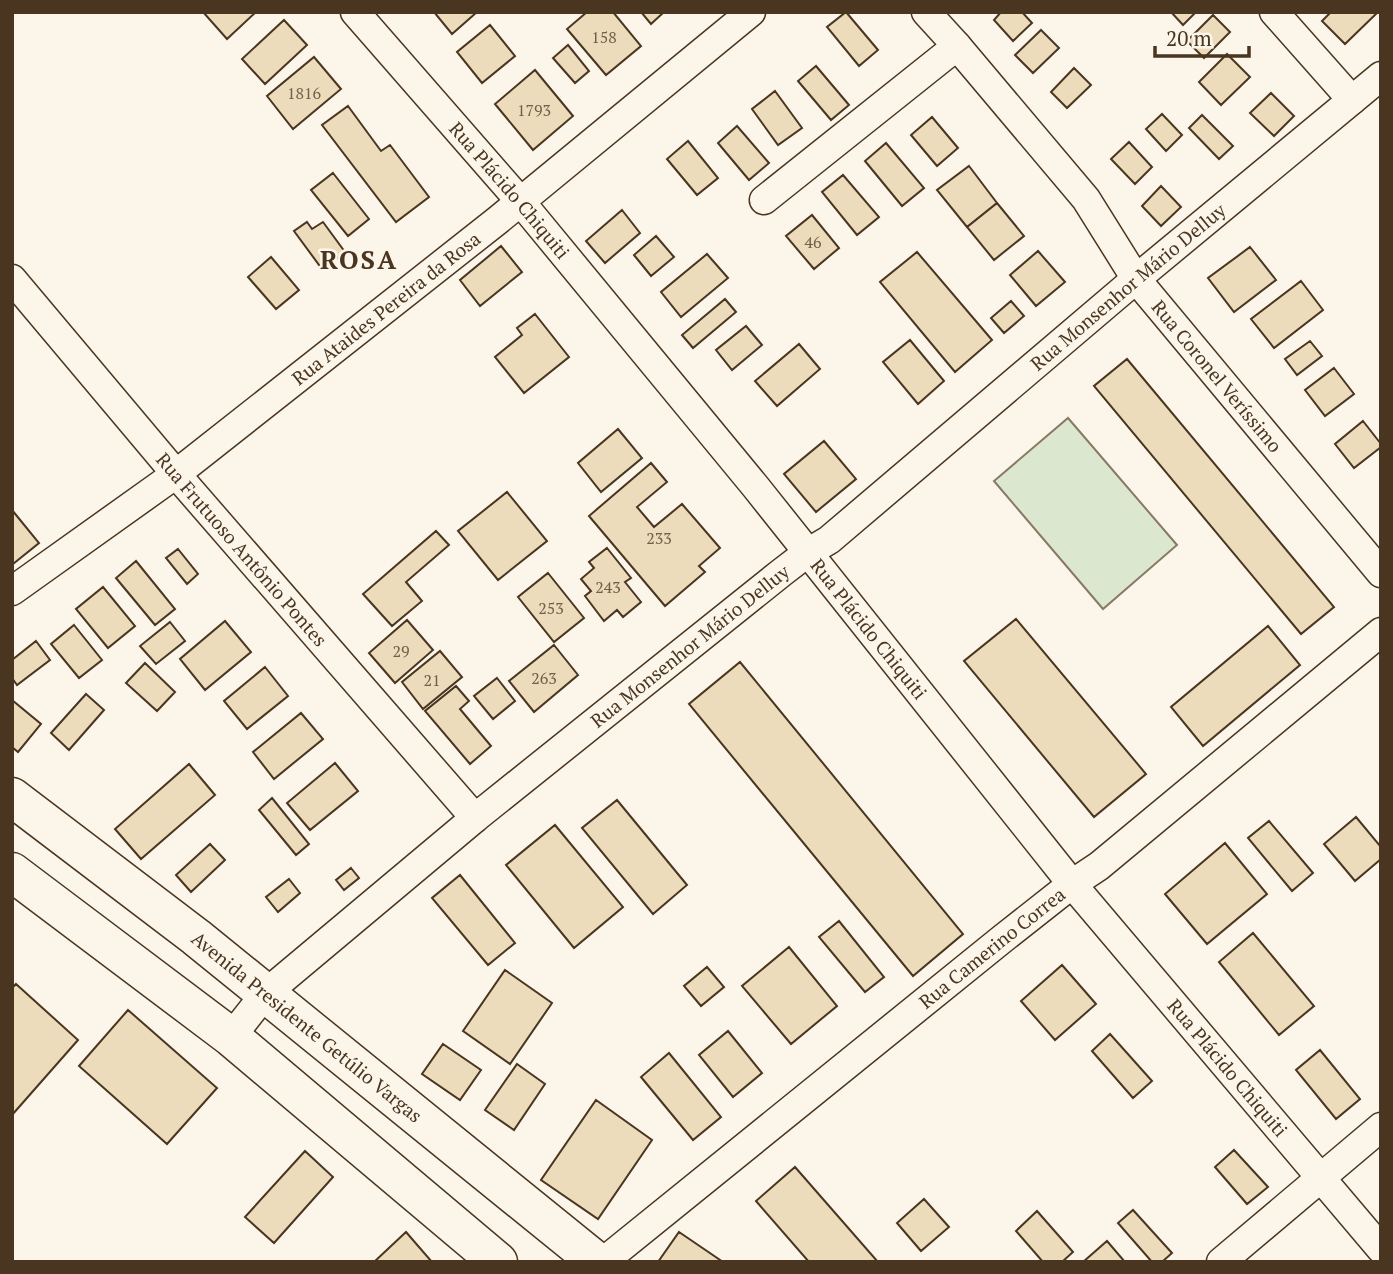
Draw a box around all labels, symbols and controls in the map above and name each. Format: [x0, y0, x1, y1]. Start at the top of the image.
scale bar [1155, 14, 1250, 58]
text: 20 m [1166, 24, 1212, 52]
house number: 158 [591, 26, 617, 48]
house number: 1816 [287, 82, 322, 104]
house number: 1793 [517, 99, 551, 121]
street label: Rua Plácido Chiquiti [444, 116, 576, 264]
street label: Rua Monsenhor Mário Delluy [1025, 197, 1231, 376]
street label: Rua Ataides Pereira da Rosa [286, 225, 486, 390]
house number: 46 [804, 231, 822, 253]
district label: ROSA [320, 242, 398, 276]
street label: Rua Coronel Veríssimo [1147, 294, 1288, 457]
street label: Rua Frutuoso Antônio Pontes [151, 447, 333, 651]
house number: 233 [646, 527, 672, 549]
street label: Rua Plácido Chiquiti [805, 553, 933, 704]
street label: Rua Monsenhor Mário Delluy [585, 558, 794, 733]
house number: 243 [595, 576, 621, 598]
house number: 253 [538, 597, 564, 619]
house number: 29 [392, 640, 410, 662]
house number: 263 [531, 667, 557, 689]
house number: 21 [423, 669, 441, 691]
street label: Rua Camerino Correa [913, 881, 1070, 1014]
street label: Avenida Presidente Getúlio Vargas [187, 926, 428, 1128]
street label: Rua Plácido Chiquiti [1163, 993, 1294, 1142]

